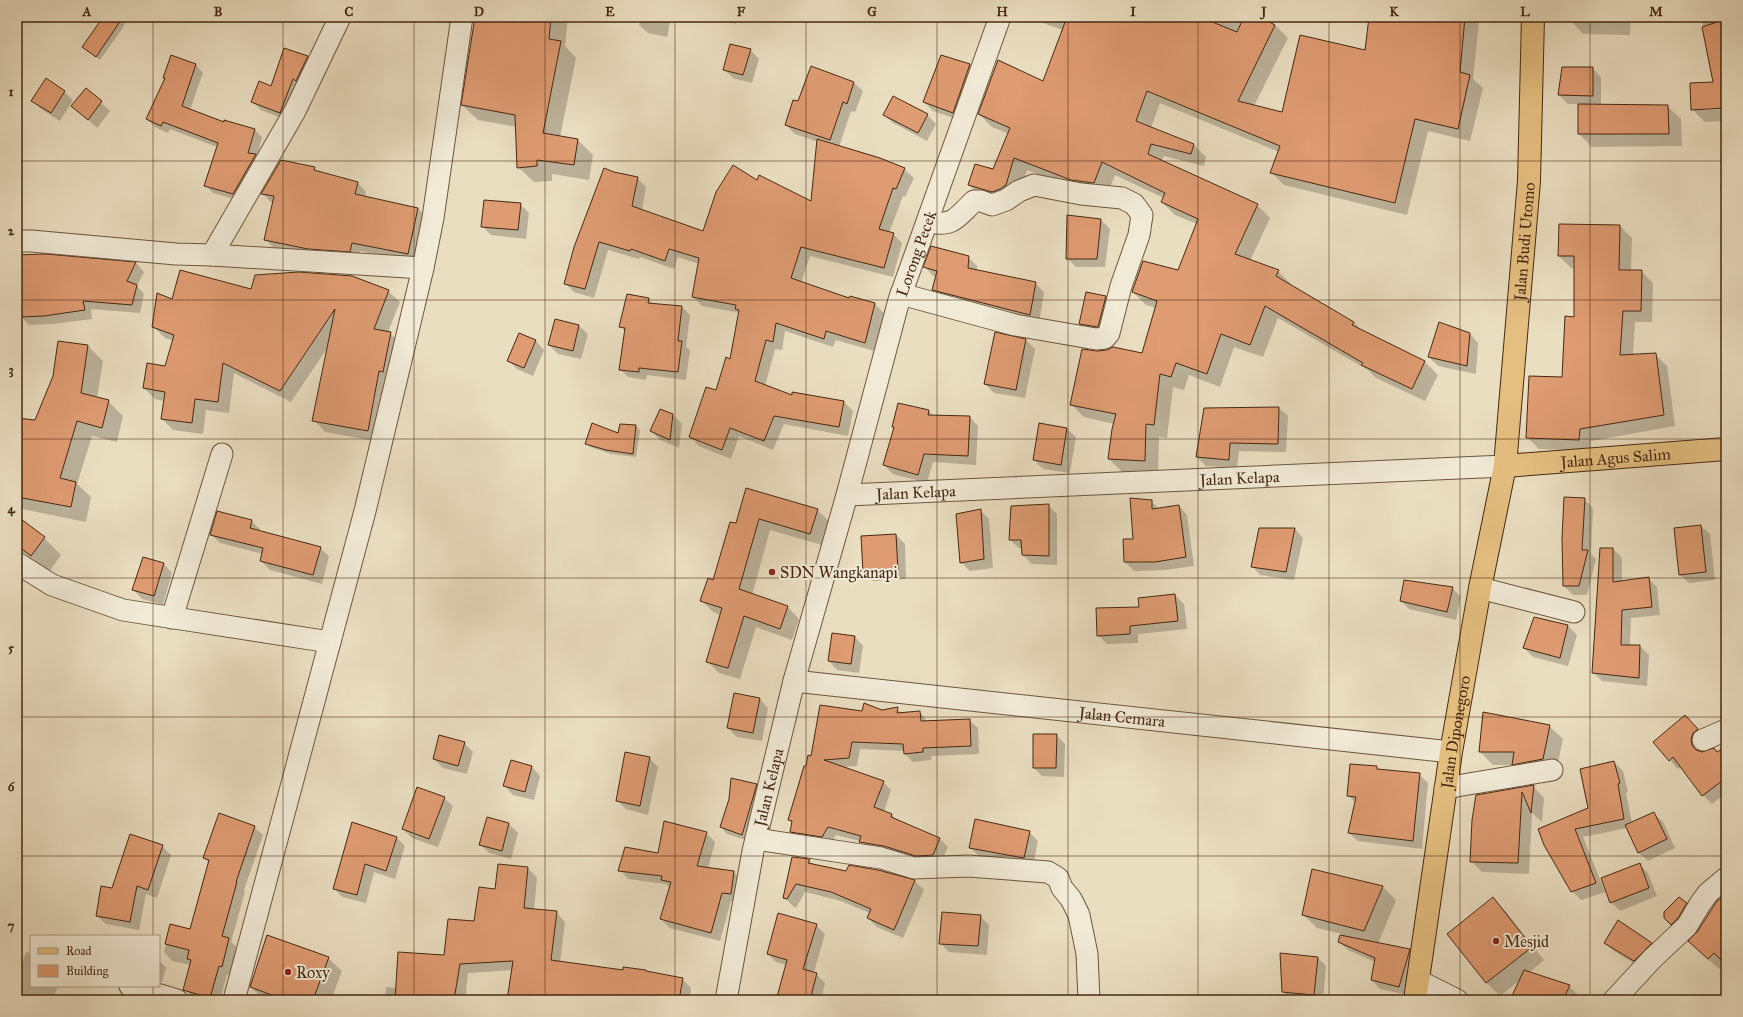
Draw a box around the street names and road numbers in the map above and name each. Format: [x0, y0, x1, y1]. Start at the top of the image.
street label: Jalan Budi Utomo [1509, 182, 1538, 303]
street label: Lorong Pecek [892, 207, 940, 299]
street label: Jalan Agus Salim [1558, 444, 1672, 472]
street label: Jalan Kelapa [1197, 466, 1280, 490]
street label: Jalan Kelapa [874, 481, 956, 504]
street label: Jalan Diponegoro [1436, 674, 1474, 792]
street label: Jalan Cemara [1076, 702, 1166, 731]
street label: Jalan Kelapa [749, 746, 787, 830]

